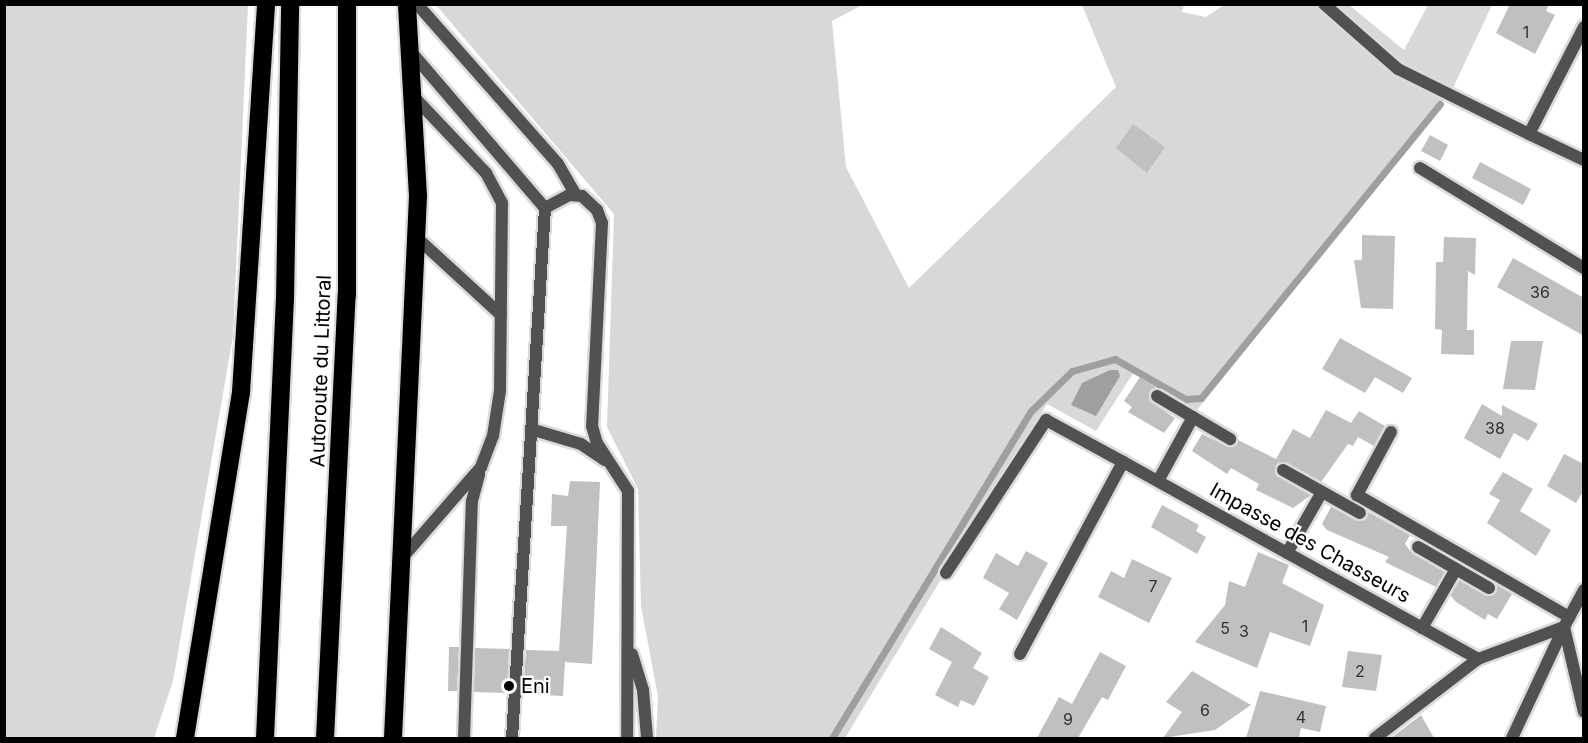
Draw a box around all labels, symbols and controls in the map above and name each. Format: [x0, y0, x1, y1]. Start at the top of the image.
house number: 1 [1523, 22, 1529, 42]
street label: Autoroute du Littoral [306, 274, 336, 468]
house number: 36 [1530, 282, 1550, 302]
house number: 38 [1485, 418, 1505, 438]
street label: Impasse des Chasseurs [1206, 478, 1414, 608]
house number: 7 [1148, 576, 1158, 596]
house number: 1 [1302, 616, 1308, 636]
house number: 5 [1220, 618, 1230, 638]
house number: 3 [1239, 621, 1249, 641]
house number: 2 [1355, 661, 1365, 681]
place label: Eni [521, 674, 550, 698]
marker: Eni [502, 679, 516, 693]
house number: 6 [1200, 700, 1210, 720]
house number: 4 [1296, 707, 1306, 727]
house number: 9 [1063, 709, 1073, 729]

